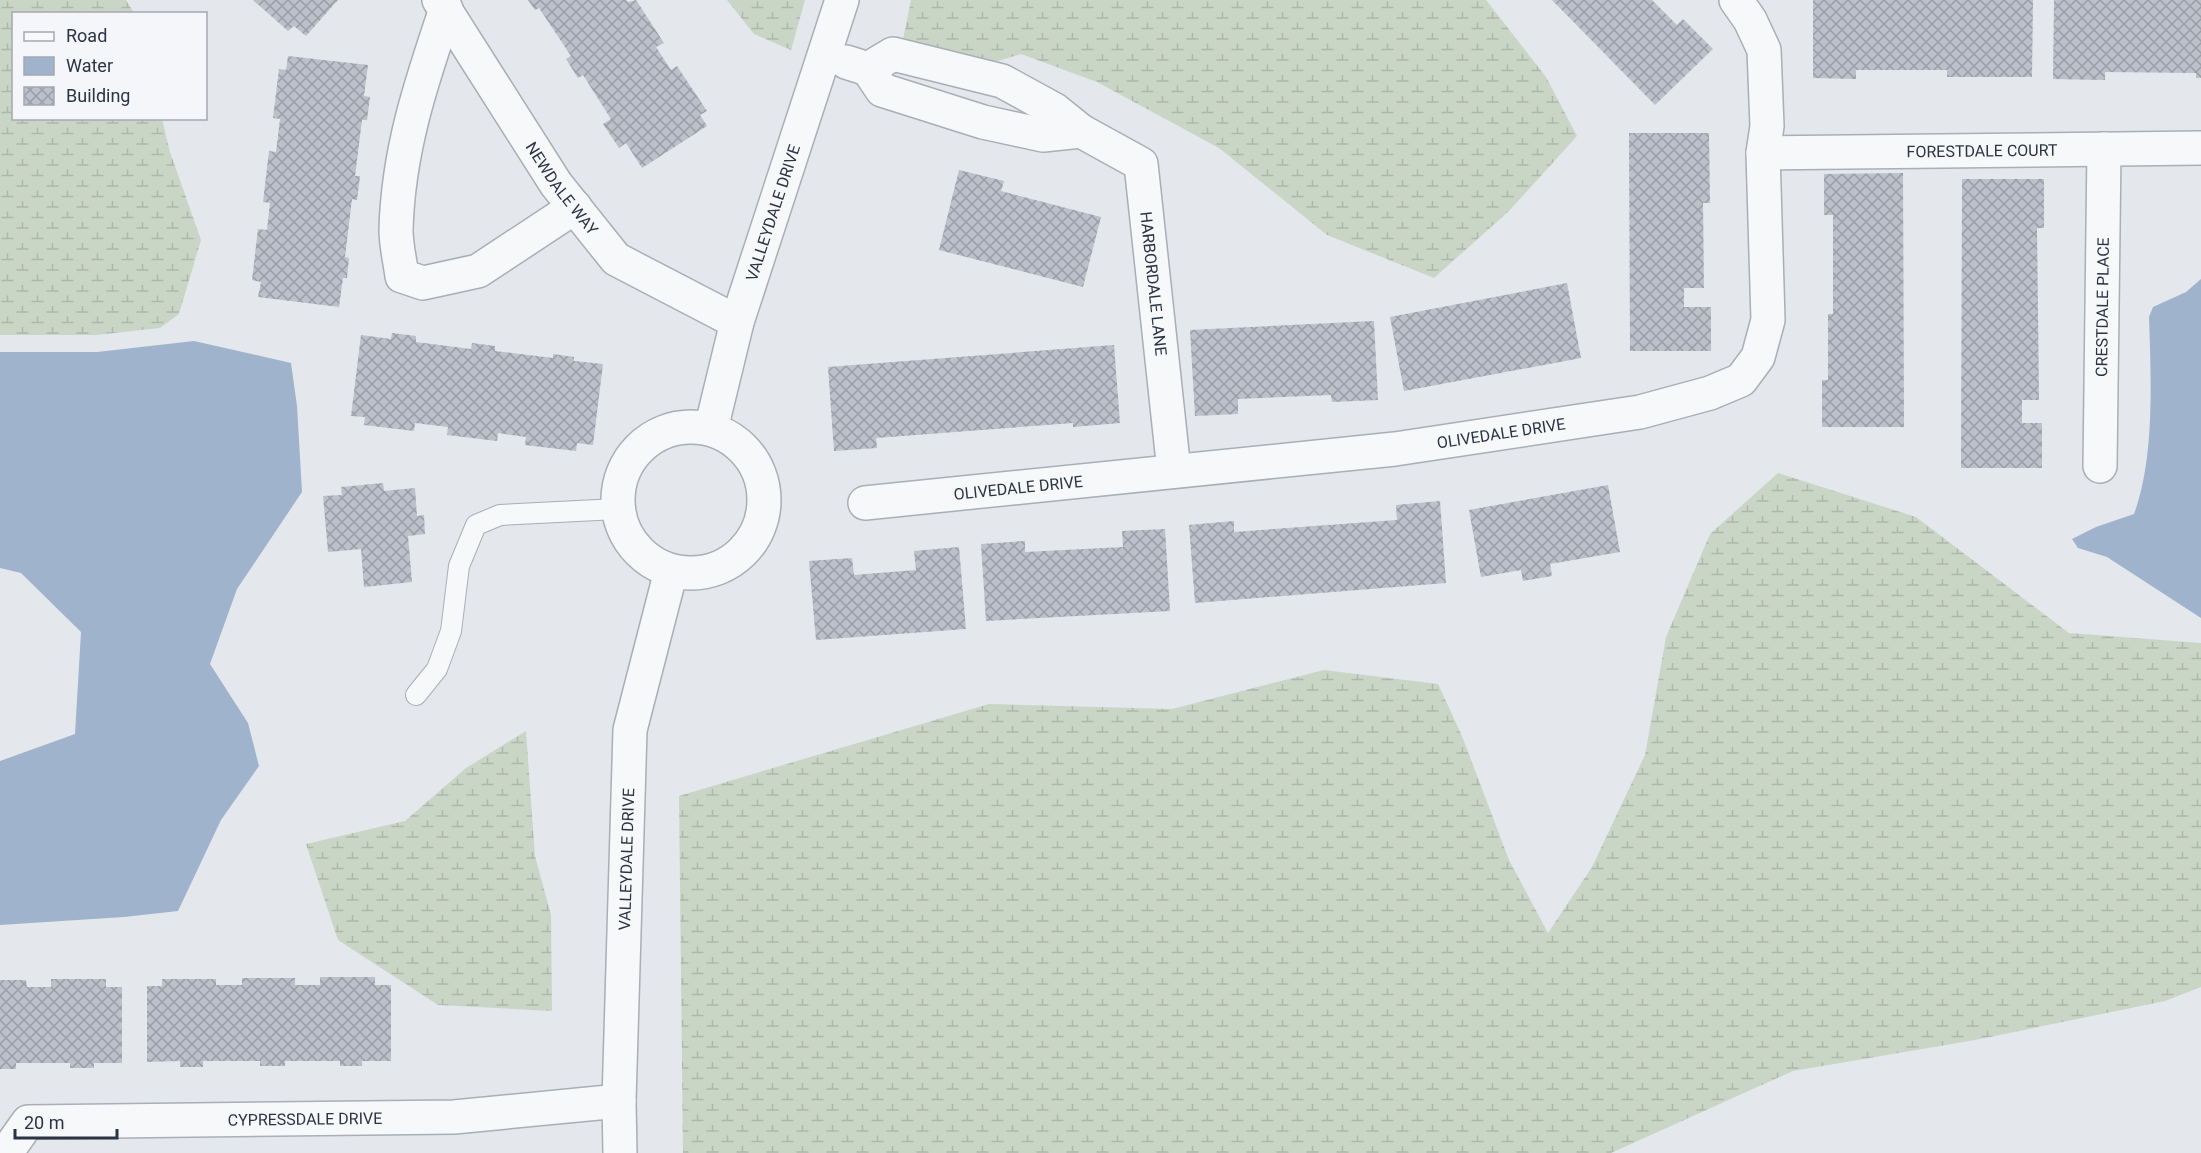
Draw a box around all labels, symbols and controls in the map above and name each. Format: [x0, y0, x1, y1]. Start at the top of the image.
legend [12, 12, 207, 120]
text: Road [66, 25, 107, 46]
text: Water [66, 55, 113, 76]
text: Building [66, 85, 130, 106]
street label: NEWDALE WAY [522, 138, 602, 239]
street label: FORESTDALE COURT [1906, 140, 2058, 161]
street label: VALLEYDALE DRIVE [742, 142, 804, 283]
street label: HARBORDALE LANE [1137, 211, 1171, 357]
street label: CRESTDALE PLACE [2092, 237, 2112, 377]
street label: OLIVEDALE DRIVE [1435, 414, 1567, 452]
street label: OLIVEDALE DRIVE [953, 471, 1084, 503]
street label: VALLEYDALE DRIVE [615, 788, 638, 931]
scale bar [15, 1102, 117, 1140]
street label: CYPRESSDALE DRIVE [228, 1108, 382, 1129]
text: 20 m [24, 1112, 64, 1133]

